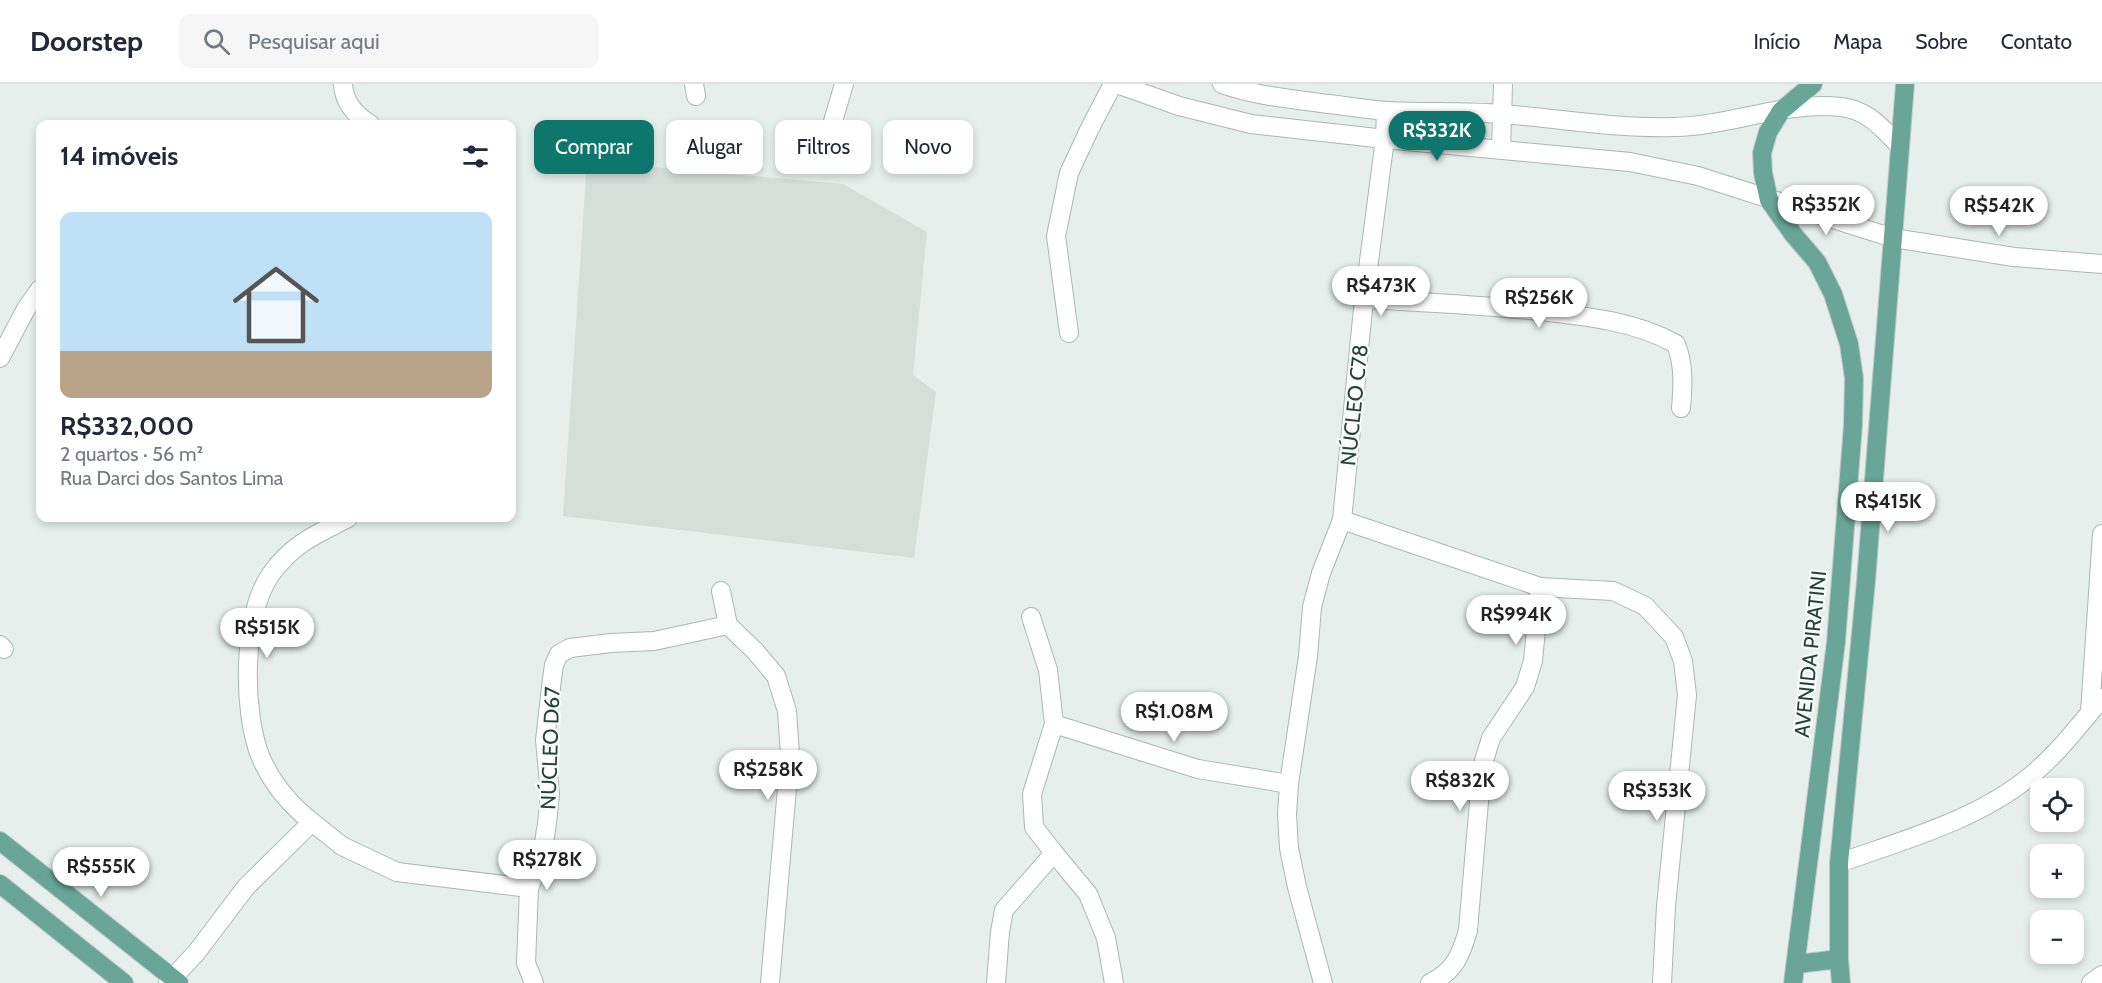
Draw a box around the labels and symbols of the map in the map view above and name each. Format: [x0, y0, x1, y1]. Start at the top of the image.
pin: R$332K [1388, 111, 1486, 162]
pin: R$352K [1777, 185, 1875, 236]
pin: R$542K [1950, 186, 2048, 237]
pin: R$473K [1332, 266, 1430, 317]
pin: R$256K [1490, 278, 1588, 329]
street label: NÚCLEO C78 [1335, 343, 1373, 467]
pin: R$415K [1839, 482, 1937, 533]
street label: AVENIDA PIRATINI [1789, 569, 1831, 739]
pin: R$994K [1467, 595, 1565, 646]
pin: R$515K [218, 608, 316, 659]
street label: NÚCLEO D67 [535, 686, 565, 810]
pin: R$1.08M [1119, 692, 1229, 743]
pin: R$258K [719, 750, 817, 801]
pin: R$832K [1411, 761, 1509, 812]
pin: R$353K [1608, 771, 1706, 822]
pin: R$278K [498, 840, 596, 891]
pin: R$555K [52, 847, 150, 898]

